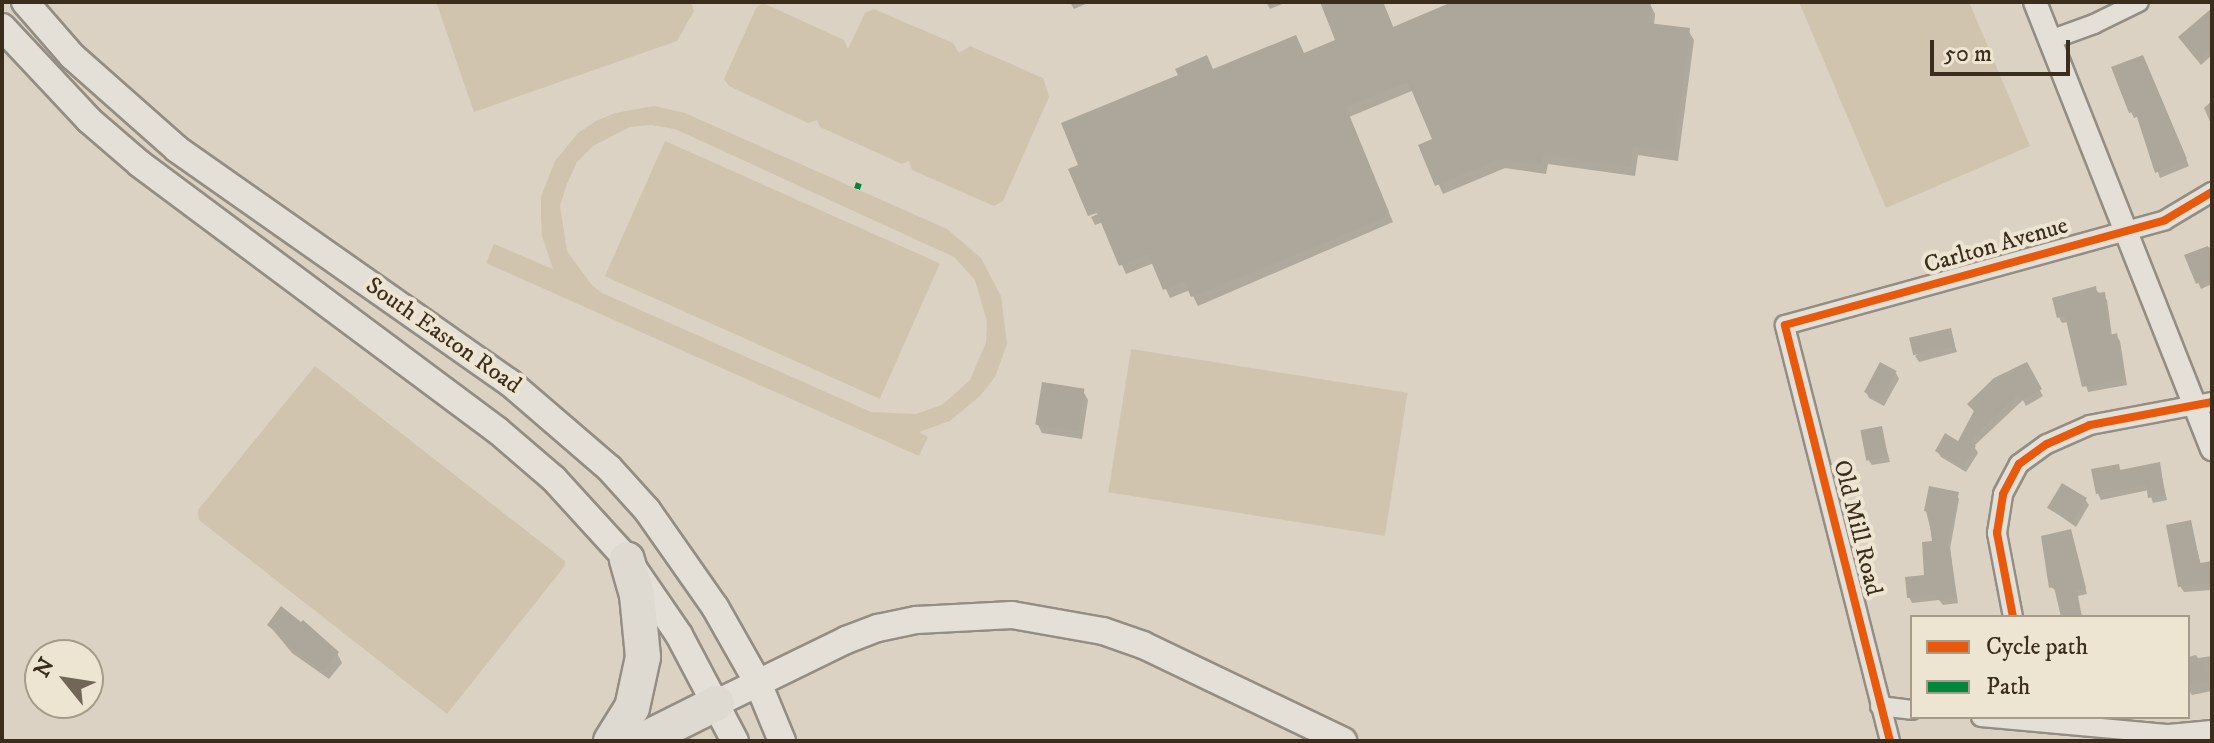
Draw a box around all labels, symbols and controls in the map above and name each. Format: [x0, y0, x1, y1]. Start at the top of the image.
scale bar [1934, 24, 2074, 74]
text: 50 m [1944, 39, 1992, 69]
street label: Carlton Avenue [1921, 212, 2071, 280]
street label: South Easton Road [360, 272, 526, 400]
street label: Old Mill Road [1826, 457, 1888, 599]
legend [1910, 615, 2190, 719]
text: Cycle path [1986, 632, 2088, 662]
north arrow [24, 639, 104, 719]
text: N [28, 653, 61, 682]
text: Path [1986, 672, 2030, 702]

